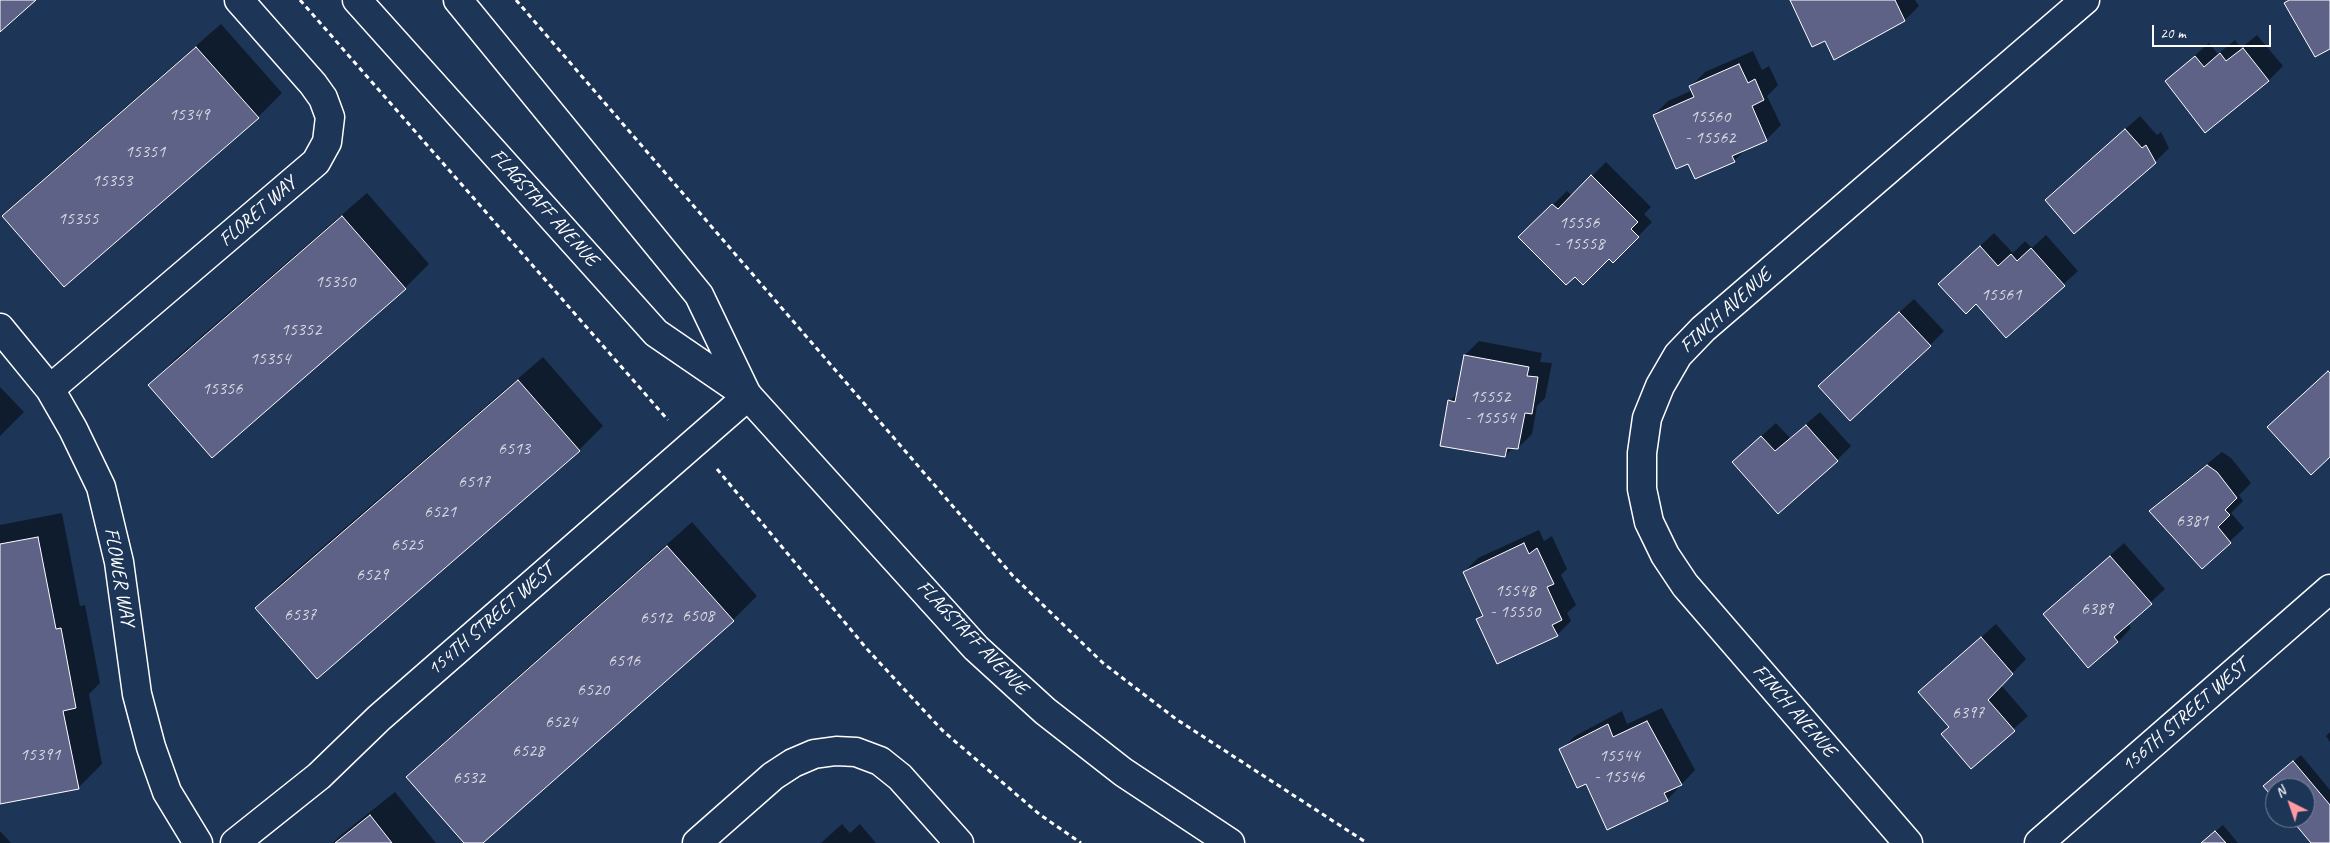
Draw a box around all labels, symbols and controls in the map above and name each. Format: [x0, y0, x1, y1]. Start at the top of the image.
scale bar [2155, 15, 2274, 47]
text: 20 m [2160, 24, 2186, 43]
house number: 15349 [169, 104, 209, 126]
house number: 15560 - 15562 [1685, 106, 1735, 148]
house number: 15351 [125, 141, 165, 163]
street label: FLAGSTAFF AVENUE [485, 144, 603, 272]
house number: 15353 [92, 170, 132, 192]
street label: FLORET WAY [214, 172, 302, 252]
house number: 15355 [58, 208, 98, 230]
house number: 15556 - 15558 [1554, 212, 1604, 254]
street label: FINCH AVENUE [1675, 264, 1777, 358]
house number: 15350 [315, 271, 355, 293]
house number: 15561 [1981, 284, 2021, 306]
house number: 15352 [281, 319, 321, 341]
house number: 15354 [250, 348, 290, 370]
house number: 15356 [202, 378, 242, 400]
house number: 15552 - 15554 [1465, 386, 1515, 428]
house number: 6513 [498, 438, 530, 460]
house number: 6517 [458, 471, 490, 493]
house number: 6521 [424, 501, 456, 523]
house number: 6381 [2176, 510, 2208, 532]
street label: FLOWER WAY [99, 526, 139, 628]
house number: 6525 [391, 534, 423, 556]
street label: 154TH STREET WEST [423, 559, 559, 681]
house number: 6529 [356, 564, 388, 586]
street label: FLAGSTAFF AVENUE [911, 576, 1033, 700]
house number: 15548 - 15550 [1490, 580, 1540, 622]
house number: 6389 [2081, 598, 2113, 620]
house number: 6537 [284, 604, 316, 626]
house number: 6508 [682, 605, 714, 627]
house number: 6512 [640, 607, 672, 629]
house number: 6516 [608, 650, 640, 672]
street label: 156TH STREET WEST [2117, 655, 2253, 777]
street label: FINCH AVENUE [1747, 660, 1841, 762]
house number: 6520 [577, 679, 609, 701]
house number: 6397 [1952, 702, 1984, 724]
house number: 6524 [545, 711, 577, 733]
house number: 6528 [512, 740, 544, 762]
house number: 15391 [20, 744, 60, 766]
house number: 15544 - 15546 [1594, 745, 1644, 788]
house number: 6532 [453, 767, 485, 789]
north arrow [2265, 778, 2315, 828]
text: N [2272, 783, 2289, 801]

